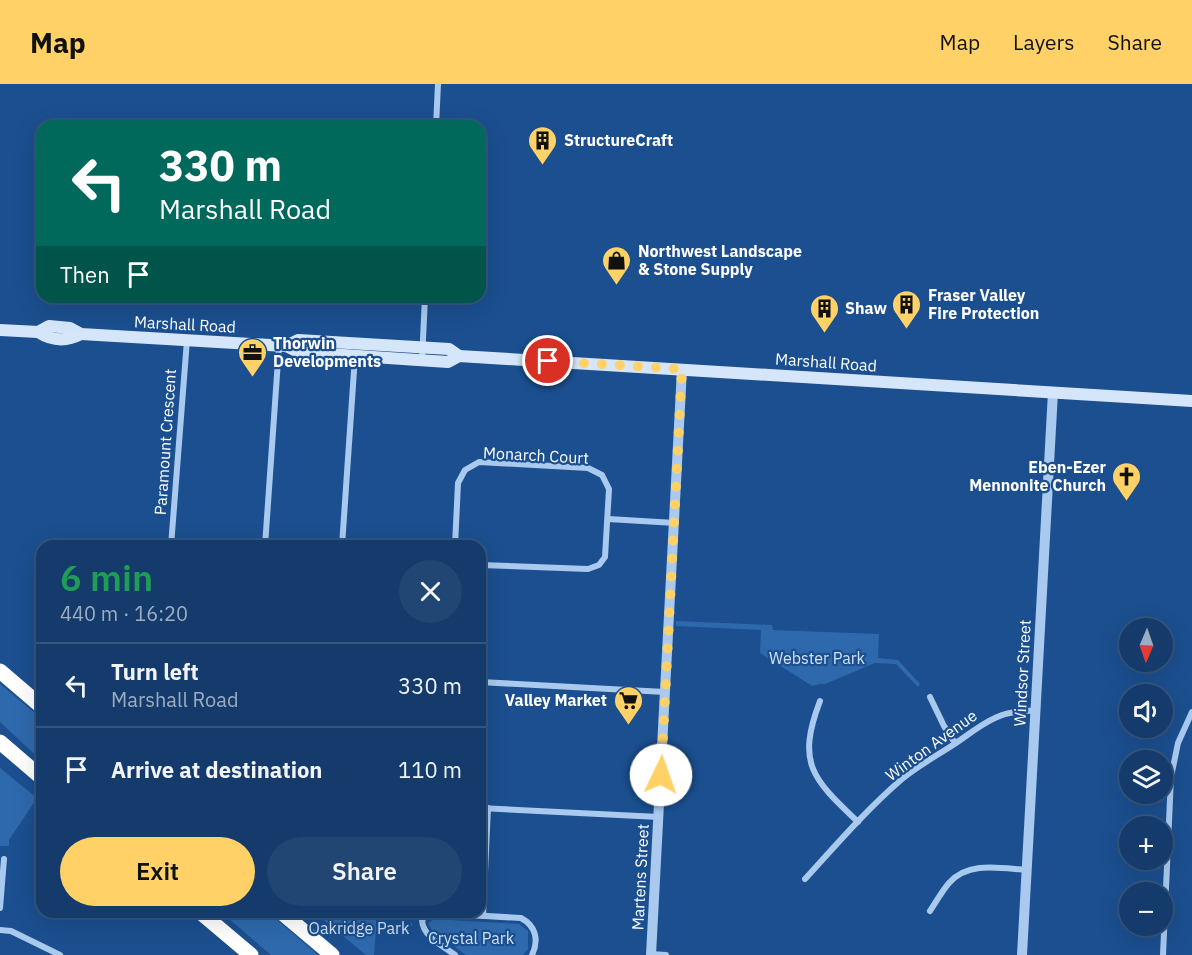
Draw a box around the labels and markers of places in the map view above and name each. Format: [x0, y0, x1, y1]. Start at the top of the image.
building icon: StructureCraft [527, 124, 559, 166]
place label: StructureCraft [564, 130, 673, 150]
place label: Northwest Landscape & Stone Supply [638, 241, 802, 279]
shop icon: Northwest Landscape & Stone Supply [601, 244, 633, 286]
place label: Fraser Valley Fire Protection [928, 285, 1039, 323]
building icon: Fraser Valley Fire Protection [891, 288, 923, 330]
building icon: Shaw [808, 292, 840, 334]
place label: Shaw [845, 298, 888, 318]
place label: Thorwin Developments [273, 333, 381, 371]
pin [522, 335, 573, 386]
office icon: Thorwin Developments [236, 336, 268, 378]
place label: Eben-Ezer Mennonite Church [969, 457, 1107, 495]
church icon: Eben-Ezer Mennonite Church [1111, 460, 1143, 502]
supermarket icon: Valley Market [612, 684, 644, 726]
place label: Valley Market [505, 690, 607, 710]

